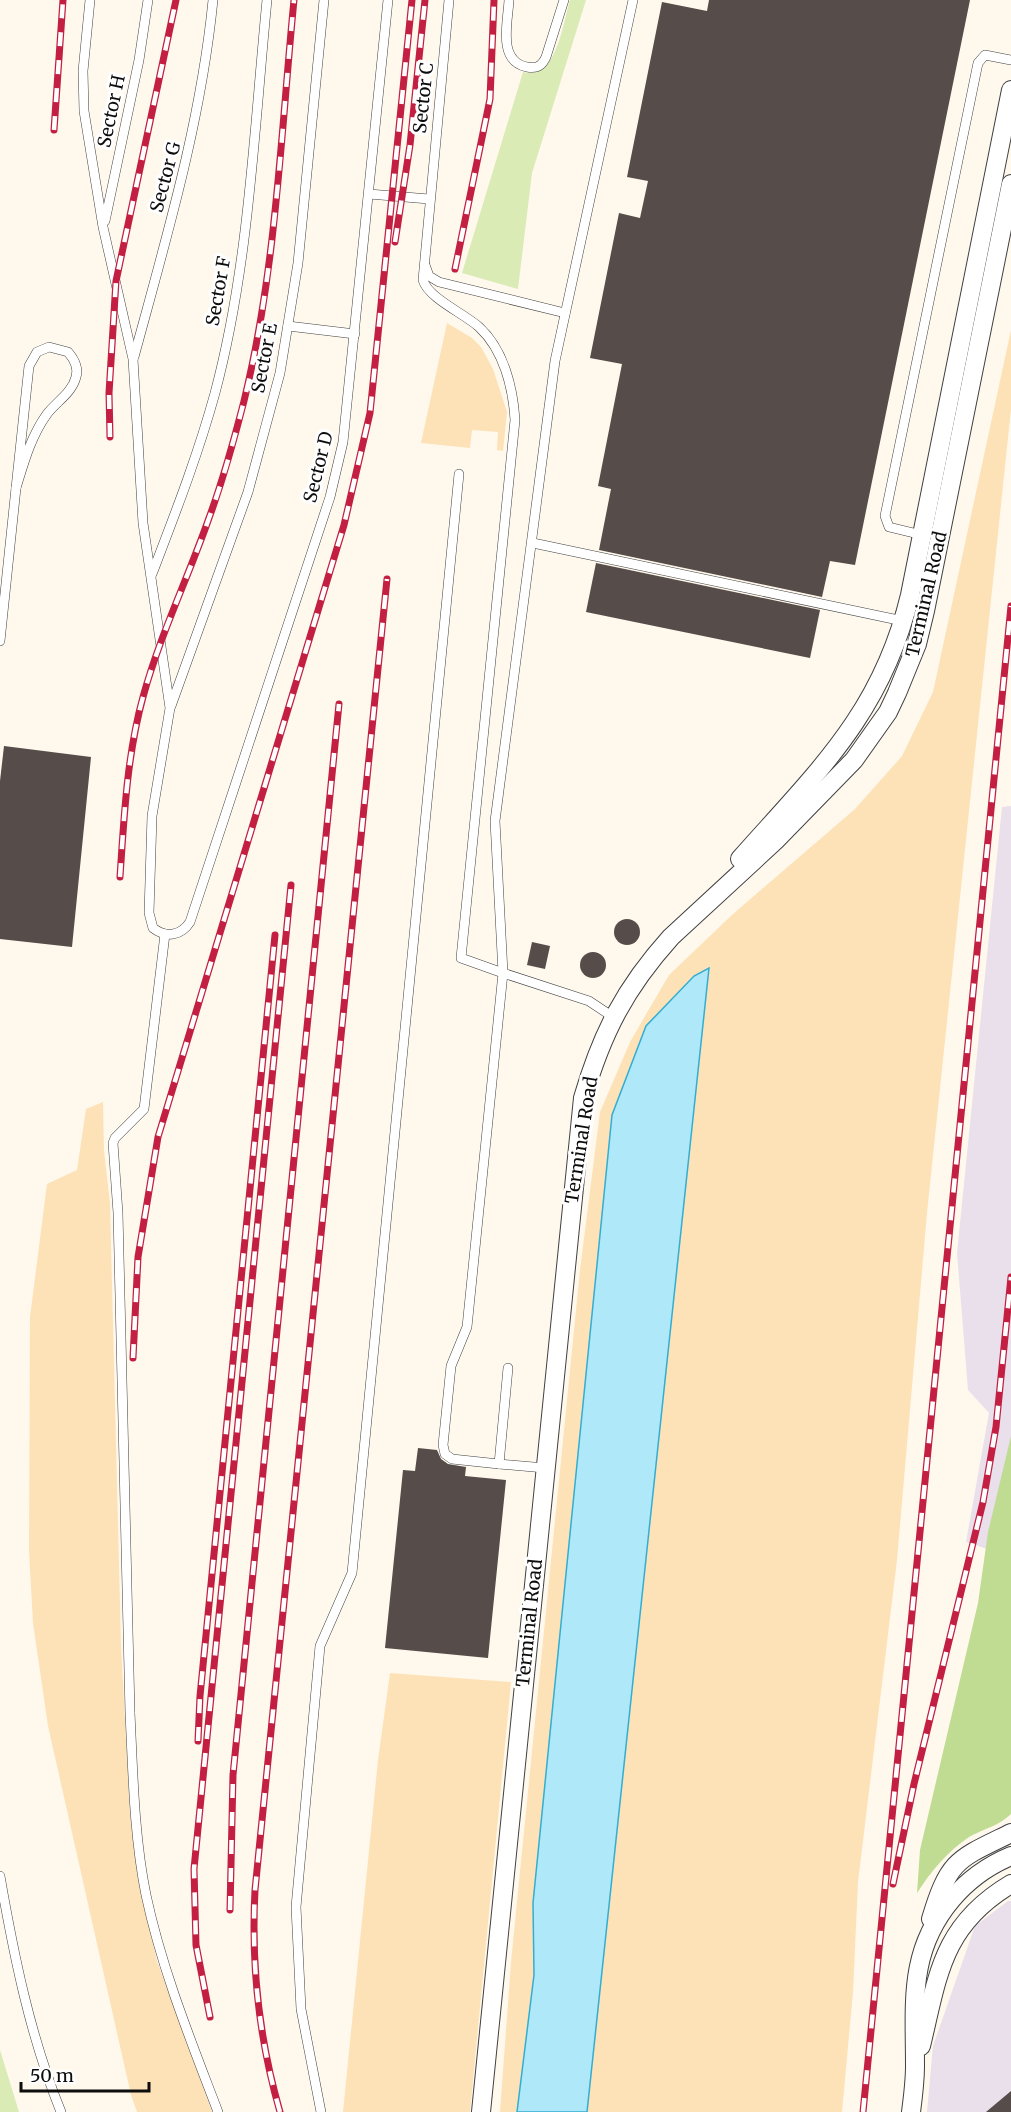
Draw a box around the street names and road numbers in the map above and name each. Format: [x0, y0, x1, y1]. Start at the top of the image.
street label: Sector C [408, 61, 438, 134]
street label: Sector H [92, 73, 130, 149]
street label: Sector G [145, 139, 185, 215]
street label: Sector F [201, 254, 235, 328]
street label: Sector E [246, 321, 282, 395]
street label: Sector D [298, 429, 338, 505]
street label: Terminal Road [900, 529, 952, 659]
street label: Terminal Road [560, 1075, 602, 1205]
street label: Terminal Road [511, 1558, 547, 1688]

